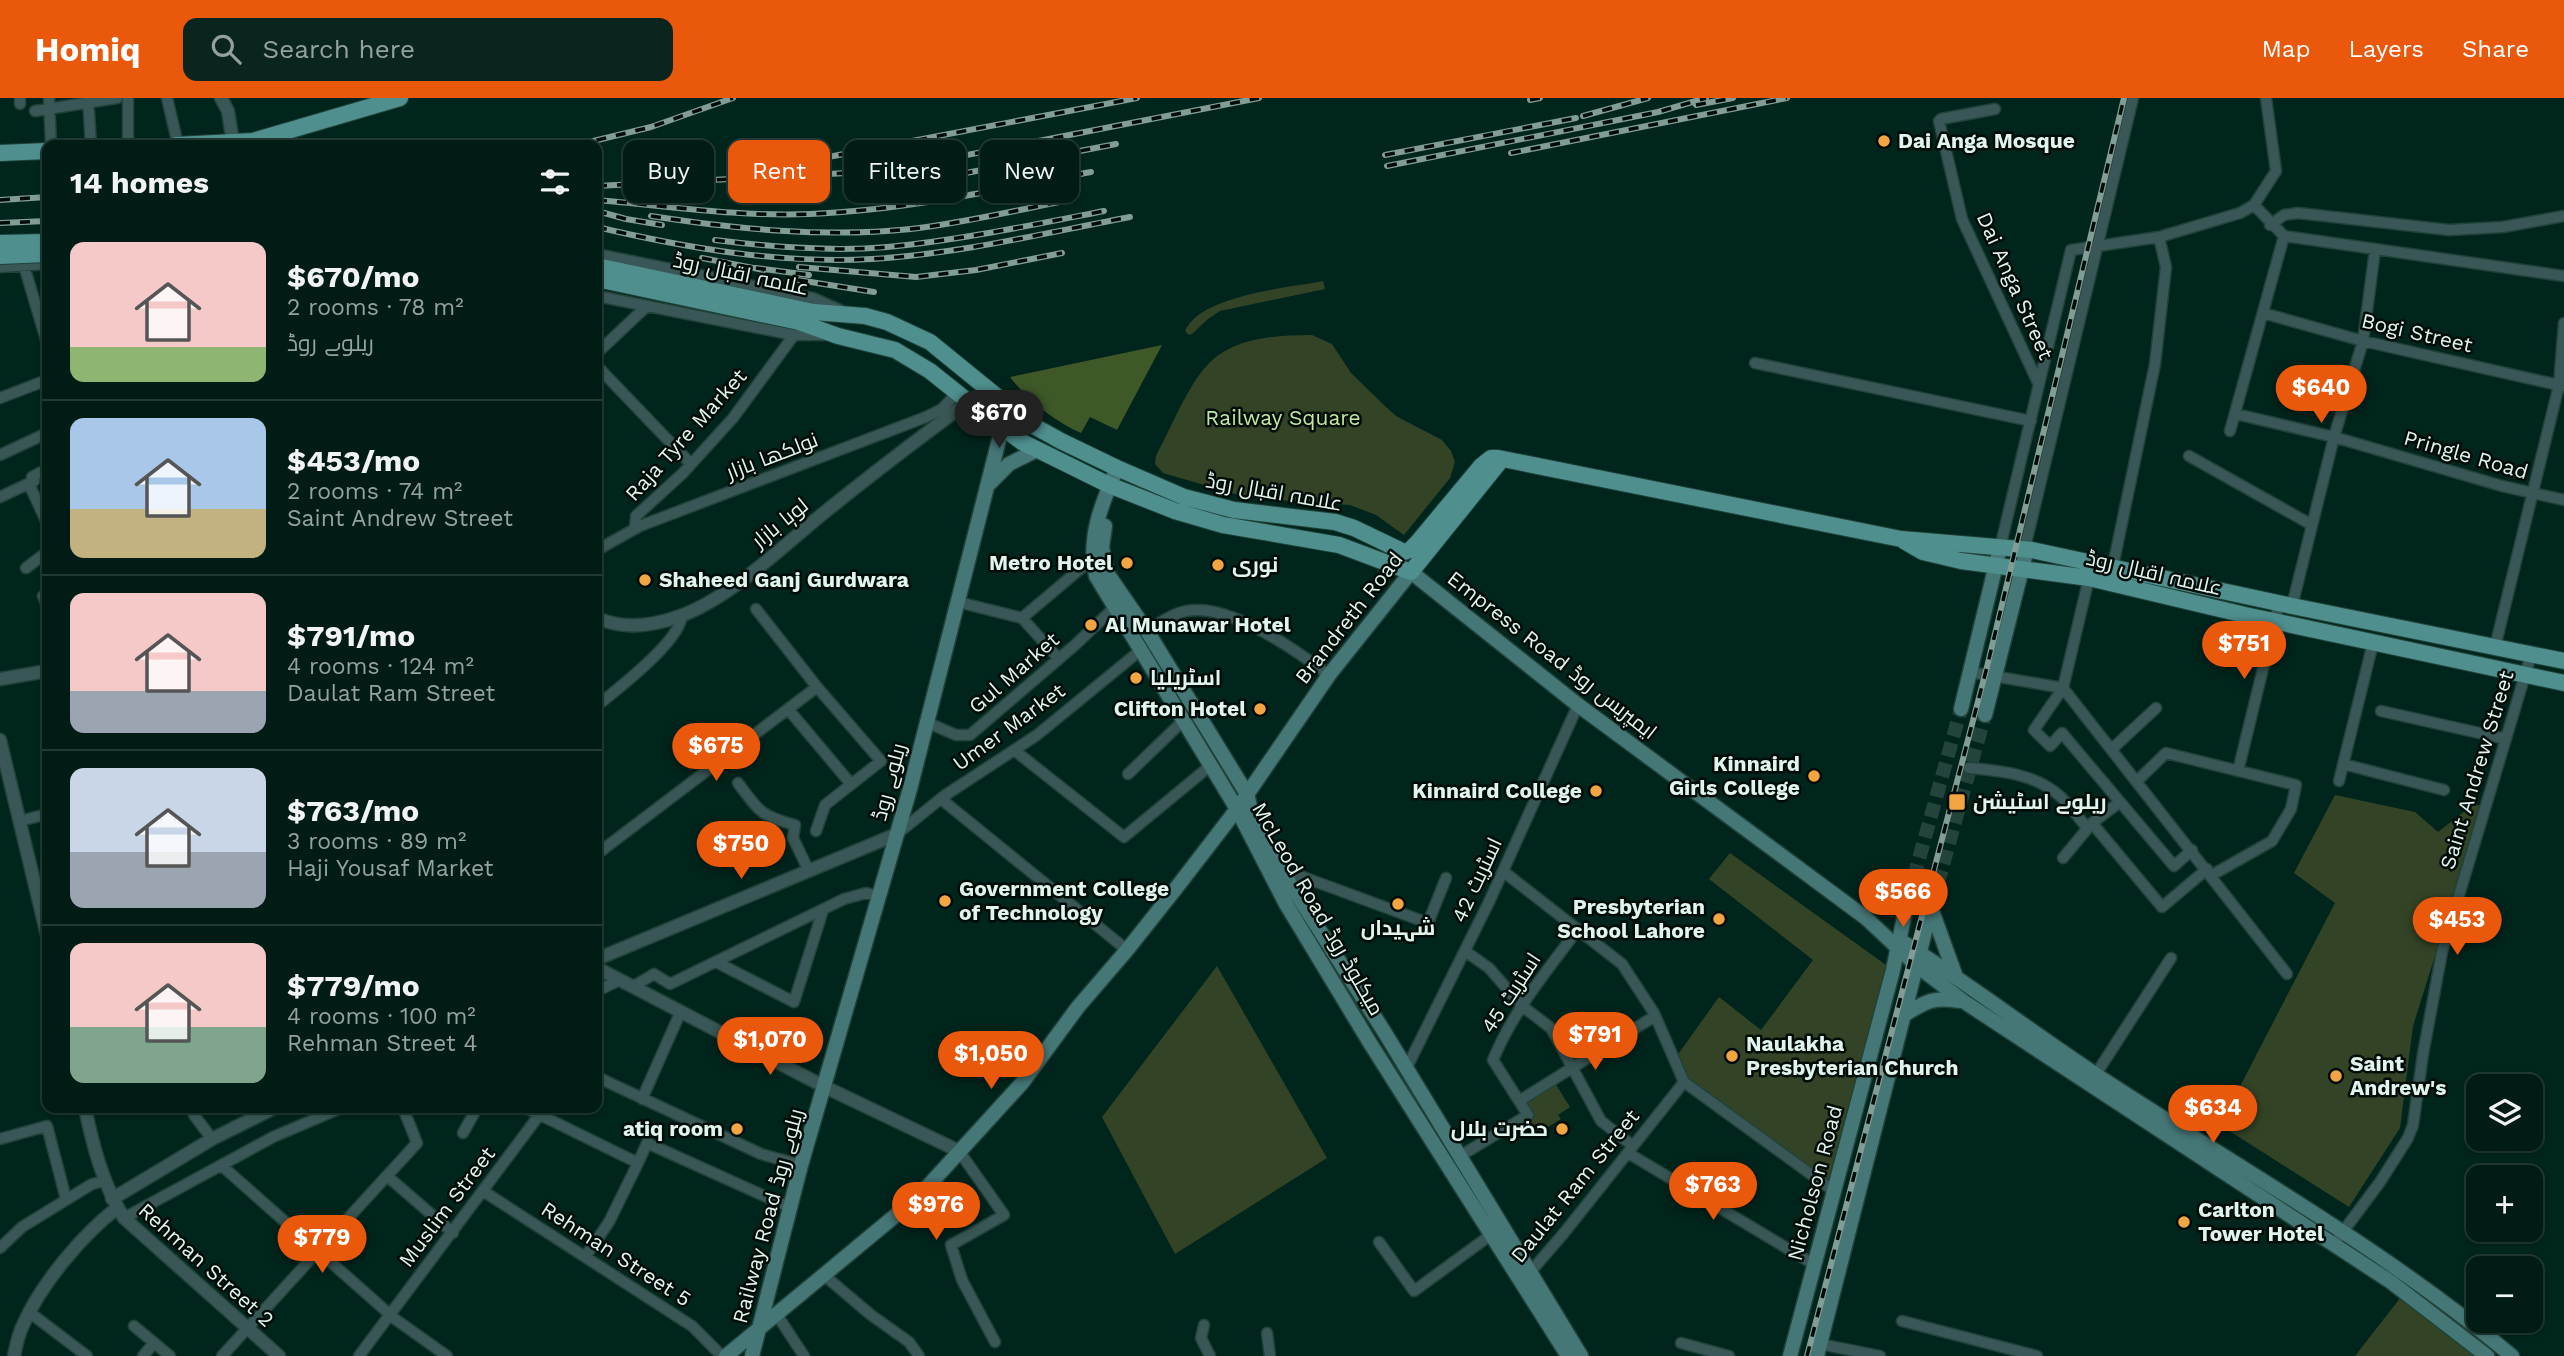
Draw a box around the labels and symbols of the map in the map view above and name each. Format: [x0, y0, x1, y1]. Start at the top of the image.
place label: Dai Anga Mosque [1898, 128, 2075, 153]
marker: Dai Anga Mosque [1876, 133, 1892, 149]
street label: Dai Anga Street [1972, 208, 2059, 364]
street label: علامہ اقبال روڈ [671, 247, 811, 301]
street label: Bogi Street [2359, 308, 2475, 357]
street label: Raja Tyre Market [620, 363, 752, 506]
pin: $640 [2280, 366, 2362, 425]
pin: $670 [958, 390, 1040, 450]
park label: Railway Square [1205, 405, 1361, 430]
street label: Pringle Road [2401, 425, 2531, 484]
street label: نولکھا بازار [721, 427, 821, 485]
street label: علامہ اقبال روڈ [1204, 467, 1344, 517]
street label: لوہا بازار [746, 492, 814, 555]
street label: علامہ اقبال روڈ [2084, 545, 2224, 601]
street label: Brandreth Road [1289, 547, 1408, 689]
place label: Metro Hotel [989, 550, 1113, 575]
place label: نوری [1232, 552, 1278, 578]
marker: Metro Hotel [1119, 555, 1135, 571]
marker: نوری [1210, 557, 1226, 573]
street label: Empress Road ایمپریس روڈ [1441, 565, 1662, 746]
place label: Shaheed Ganj Gurdwara [659, 567, 910, 592]
marker: Shaheed Ganj Gurdwara [637, 572, 653, 588]
place label: Al Munawar Hotel [1105, 612, 1291, 637]
marker: Al Munawar Hotel [1083, 617, 1099, 633]
pin: $751 [2203, 622, 2285, 681]
street label: Gul Market [963, 627, 1064, 719]
place label: اسٹریلیا [1150, 665, 1221, 690]
street label: Saint Andrew Street [2434, 667, 2519, 872]
marker: اسٹریلیا [1128, 670, 1144, 686]
street label: Umer Market [948, 677, 1070, 776]
place label: Clifton Hotel [1114, 696, 1246, 721]
marker: Clifton Hotel [1252, 701, 1268, 717]
pin: $675 [675, 724, 757, 783]
street label: ریلوے روڈ [866, 740, 911, 823]
place label: Kinnaird Girls College [1669, 751, 1800, 800]
marker: Kinnaird Girls College [1806, 768, 1822, 784]
place label: Kinnaird College [1412, 778, 1582, 803]
marker: Kinnaird College [1588, 783, 1604, 799]
place label: ریلوے اسٹیشن [1973, 789, 2106, 815]
marker: ریلوے اسٹیشن [1947, 792, 1967, 812]
street label: McLeod Road میکلوڈ روڈ [1247, 798, 1390, 1020]
pin: $750 [700, 822, 782, 881]
street label: اسٹریٹ 42 [1446, 833, 1507, 926]
pin: $566 [1862, 870, 1944, 929]
place label: Government College of Technology [959, 876, 1169, 925]
marker: Government College of Technology [937, 893, 953, 909]
place label: Presbyterian School Lahore [1557, 894, 1705, 943]
marker: شہیداں [1390, 896, 1406, 912]
pin: $453 [2416, 898, 2498, 957]
marker: Presbyterian School Lahore [1711, 911, 1727, 927]
place label: شہیداں [1361, 915, 1435, 942]
street label: اسٹریٹ 45 [1475, 948, 1546, 1037]
pin: $791 [1554, 1012, 1636, 1072]
pin: $1,070 [713, 1018, 827, 1077]
place label: Naulakha Presbyterian Church [1746, 1031, 1959, 1080]
pin: $1,050 [934, 1032, 1048, 1091]
marker: Naulakha Presbyterian Church [1724, 1048, 1740, 1064]
place label: Saint Andrew's [2350, 1051, 2446, 1100]
marker: Saint Andrew's [2328, 1068, 2344, 1084]
pin: $634 [2172, 1086, 2254, 1145]
street label: Nicholson Road [1782, 1102, 1847, 1263]
street label: Daulat Ram Street [1505, 1104, 1644, 1267]
street label: Railway Road ریلوے روڈ [727, 1106, 808, 1326]
place label: atiq room [623, 1116, 723, 1141]
place label: حضرت بلال [1451, 1116, 1548, 1141]
marker: atiq room [729, 1121, 745, 1137]
marker: حضرت بلال [1554, 1121, 1570, 1137]
street label: Muslim Street [393, 1141, 500, 1272]
pin: $763 [1672, 1162, 1754, 1222]
pin: $976 [895, 1182, 977, 1242]
street label: Rehman Street 5 [537, 1196, 696, 1311]
street label: Rehman Street 2 [134, 1197, 279, 1332]
place label: Carlton Tower Hotel [2198, 1197, 2324, 1246]
marker: Carlton Tower Hotel [2176, 1214, 2192, 1230]
pin: $779 [281, 1216, 363, 1275]

